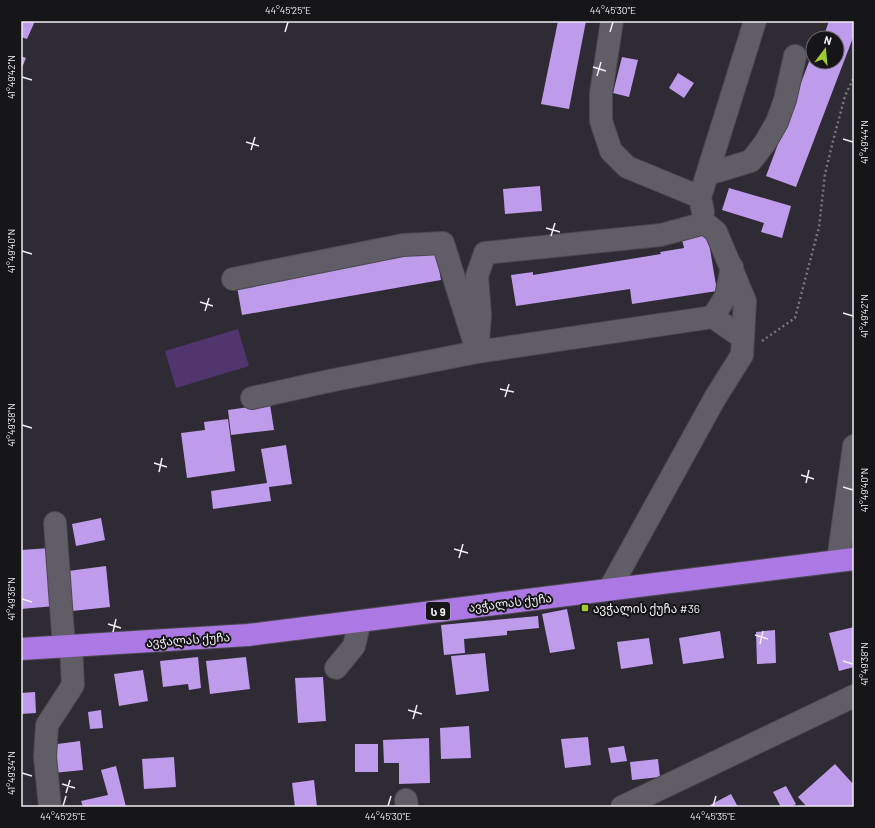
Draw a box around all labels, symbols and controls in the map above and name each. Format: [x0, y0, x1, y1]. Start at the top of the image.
text: 44°45'25"E [265, 4, 311, 16]
text: 44°45'30"E [590, 4, 636, 16]
north arrow [805, 30, 845, 70]
text: N [823, 33, 833, 47]
text: 41°49'42"N [5, 55, 17, 99]
text: 41°49'44"N [858, 120, 870, 164]
text: 41°49'40"N [5, 229, 17, 273]
text: 41°49'42"N [858, 294, 870, 338]
text: 41°49'38"N [5, 403, 17, 447]
text: 41°49'40"N [858, 468, 870, 512]
text: 41°49'36"N [5, 577, 17, 621]
street label: ავჭალას ქუჩა [467, 590, 553, 616]
place label: ავჭალის ქუჩა #36 [593, 601, 700, 617]
road number: ს 9 [426, 602, 450, 620]
marker: ავჭალის ქუჩა #36 [580, 603, 590, 613]
street label: ავჭალას ქუჩა [146, 629, 231, 651]
text: 41°49'38"N [858, 642, 870, 686]
text: 41°49'34"N [5, 751, 17, 795]
text: 44°45'25"E [40, 810, 86, 822]
text: 44°45'30"E [365, 810, 411, 822]
text: 44°45'35"E [690, 810, 736, 822]

